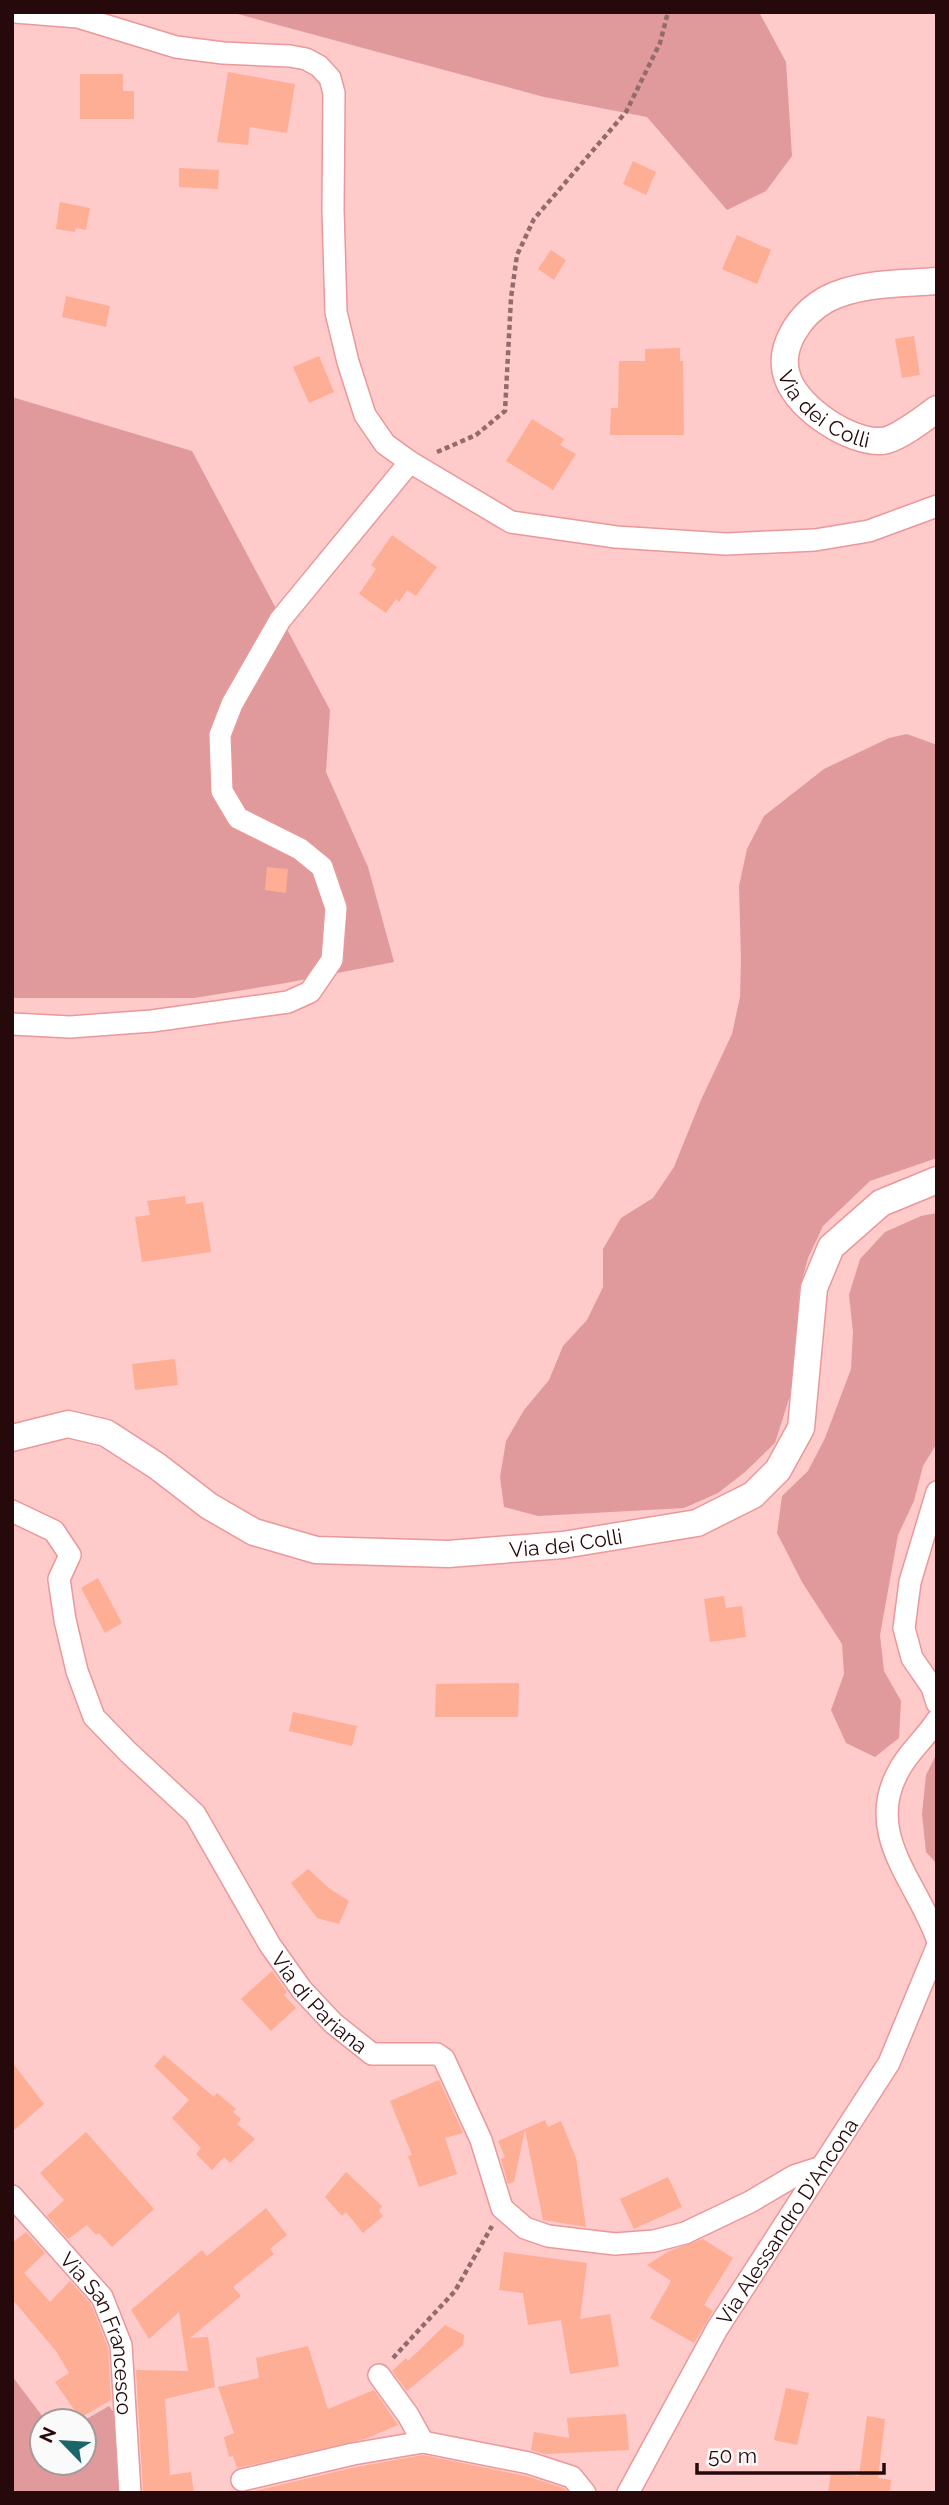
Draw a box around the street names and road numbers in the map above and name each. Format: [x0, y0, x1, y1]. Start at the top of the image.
street label: Via dei Colli [773, 367, 872, 452]
street label: Via dei Colli [508, 1523, 624, 1562]
street label: Via di Pariana [266, 1947, 373, 2058]
street label: Via Alessandro D'Ancona [711, 2113, 863, 2329]
street label: Via San Francesco [55, 2247, 138, 2416]

